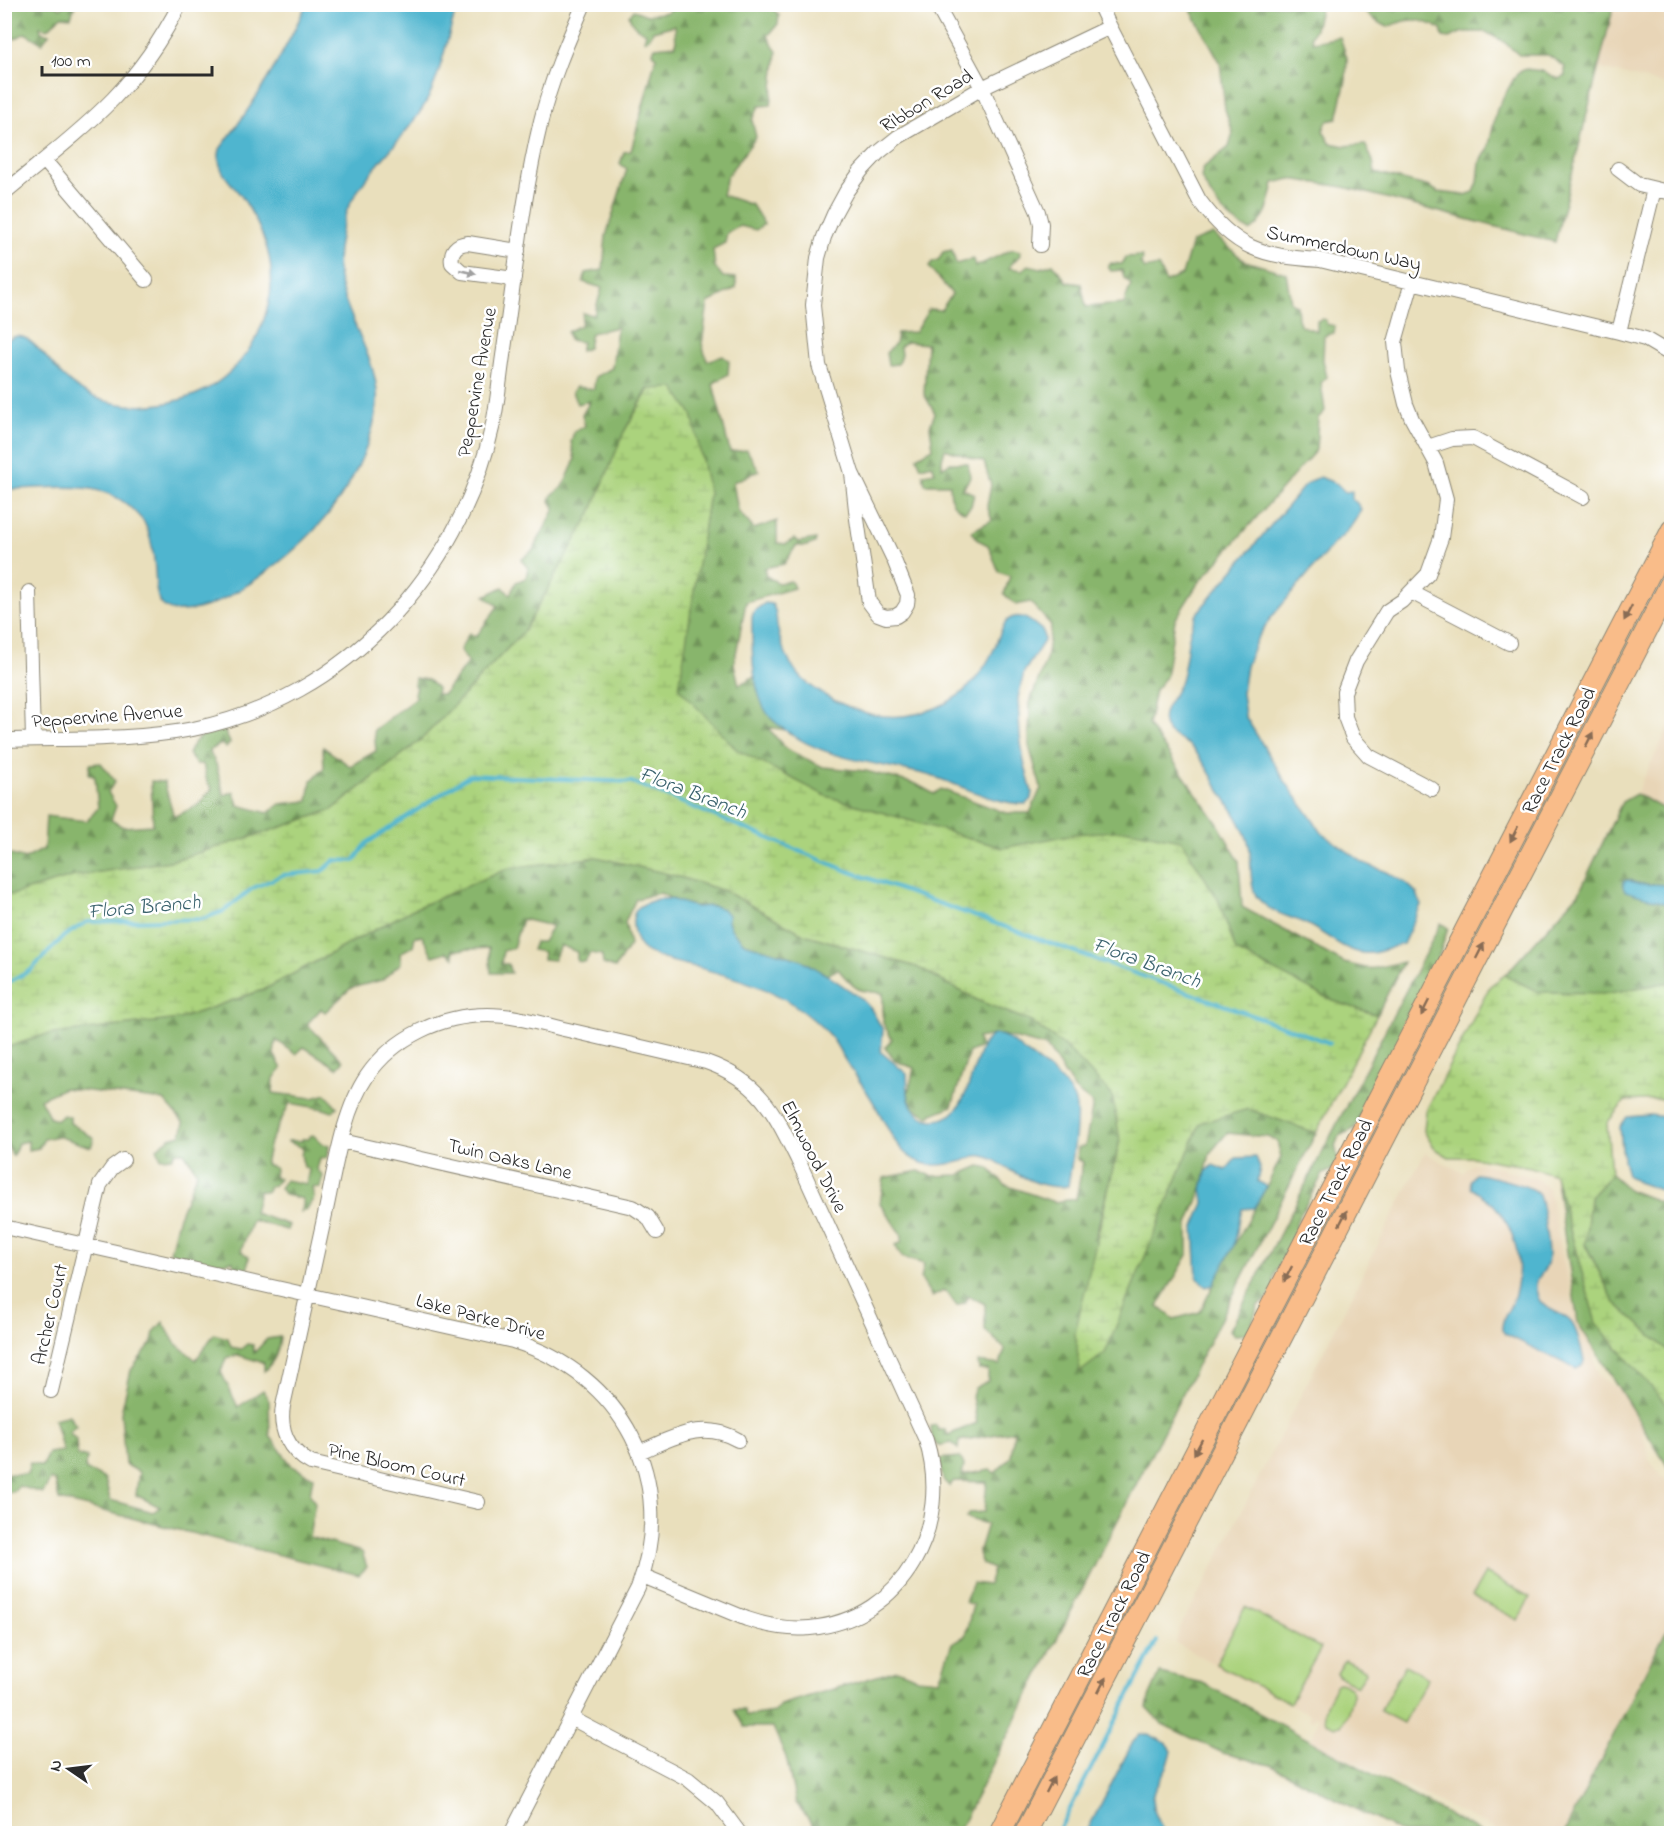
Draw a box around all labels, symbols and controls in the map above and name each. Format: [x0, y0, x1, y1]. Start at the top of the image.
scale bar [42, 39, 212, 77]
text: 100 m [51, 49, 91, 75]
street label: Ribbon Road [875, 63, 979, 141]
street label: Summerdown Way [1263, 219, 1424, 280]
one-way arrow [459, 267, 477, 277]
street label: Peppervine Avenue [451, 305, 506, 459]
one-way arrow [1624, 604, 1634, 622]
street label: Race Track Road [1516, 682, 1605, 820]
street label: Peppervine Avenue [31, 698, 184, 737]
one-way arrow [1584, 732, 1594, 749]
water label: Flora Branch [634, 760, 751, 828]
one-way arrow [1510, 826, 1519, 843]
water label: Flora Branch [87, 888, 203, 928]
water label: Flora Branch [1088, 930, 1205, 998]
one-way arrow [1475, 942, 1485, 960]
one-way arrow [1420, 999, 1430, 1016]
street label: Elmwood Drive [772, 1096, 854, 1218]
street label: Race Track Road [1293, 1114, 1382, 1252]
street label: Twin Oaks Lane [444, 1132, 574, 1189]
one-way arrow [1338, 1209, 1348, 1226]
street label: Archer Court [26, 1261, 77, 1368]
one-way arrow [1283, 1265, 1293, 1283]
street label: Lake Parke Drive [412, 1287, 548, 1350]
street label: Pine Bloom Court [325, 1437, 468, 1496]
one-way arrow [1193, 1439, 1203, 1456]
street label: Race Track Road [1071, 1546, 1160, 1684]
one-way arrow [1097, 1676, 1107, 1693]
north arrow [39, 1739, 99, 1799]
text: N [43, 1758, 69, 1774]
one-way arrow [1046, 1777, 1055, 1794]

